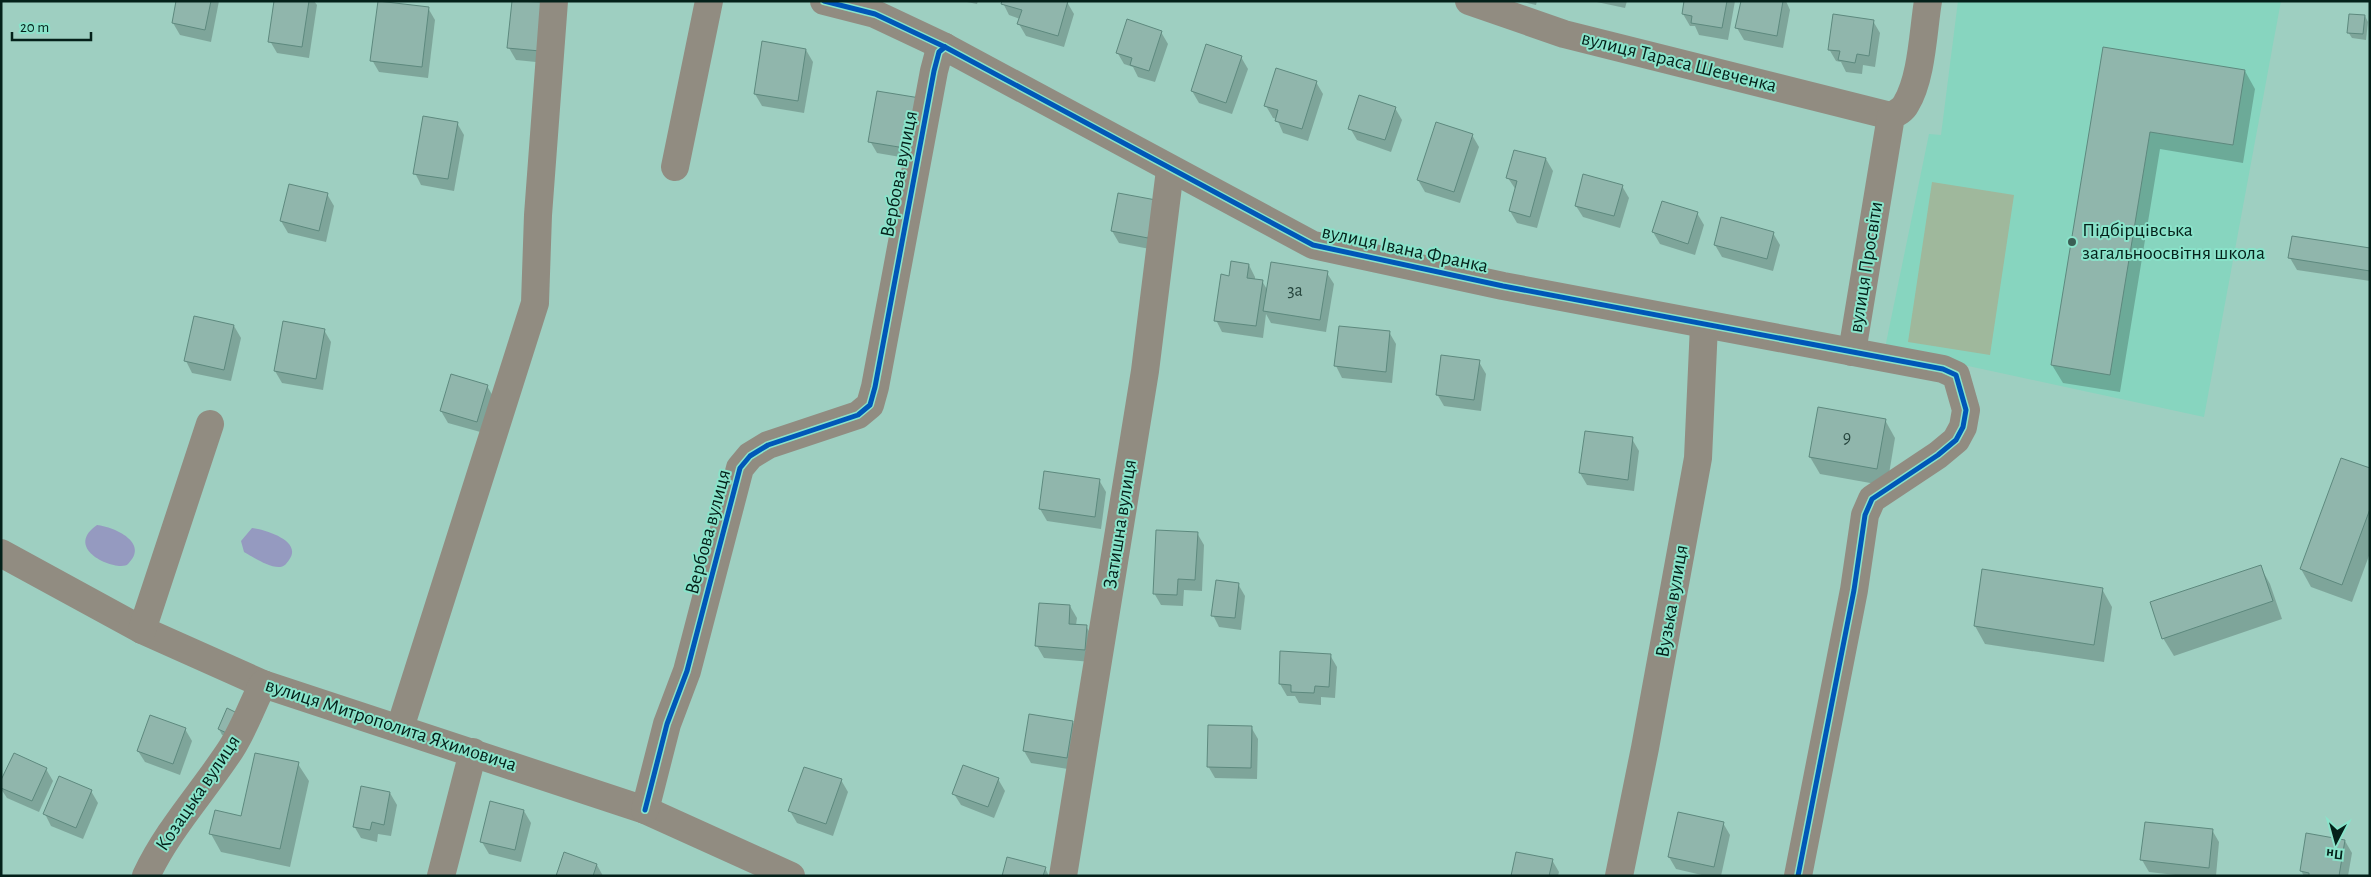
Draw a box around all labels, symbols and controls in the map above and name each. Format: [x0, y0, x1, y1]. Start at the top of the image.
scale bar [12, 10, 91, 42]
text: 20 m [20, 20, 49, 35]
street label: вулиця Тараса Шевченка [1579, 28, 1779, 96]
street label: Вербова вулиця [877, 109, 921, 239]
street label: вулиця Просвіти [1846, 200, 1886, 334]
place label: Підбірцівська загальноосвітня школа [2082, 220, 2265, 263]
street label: вулиця Івана Франка [1320, 222, 1490, 276]
marker: Підбірцівська загальноосвітня школа [2066, 236, 2078, 248]
house number: 3а [1287, 282, 1303, 300]
house number: 9 [1843, 429, 1851, 447]
street label: Затишна вулиця [1100, 458, 1140, 590]
street label: Вербова вулиця [682, 467, 734, 597]
street label: Вузька вулиця [1652, 543, 1692, 659]
street label: вулиця Митрополита Яхимовича [263, 675, 519, 775]
street label: Козацька вулиця [152, 732, 244, 854]
north arrow [2311, 817, 2361, 867]
text: Пн [2326, 846, 2344, 862]

